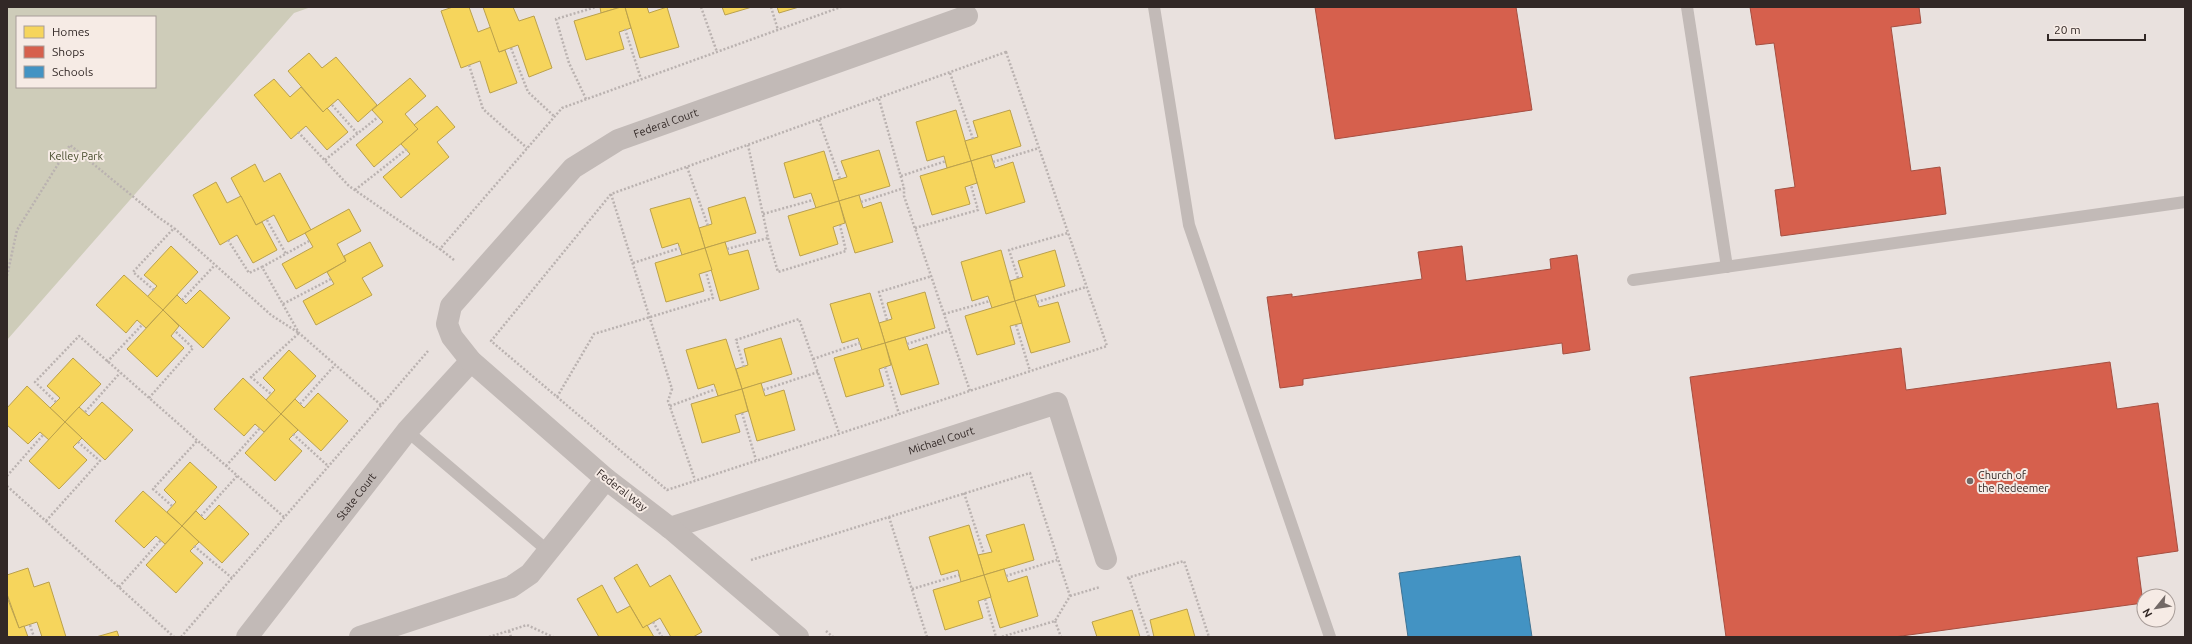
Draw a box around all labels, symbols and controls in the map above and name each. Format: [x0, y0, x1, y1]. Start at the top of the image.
legend [16, 16, 156, 88]
scale bar [2048, 16, 2145, 42]
text: 20 m [2054, 23, 2081, 36]
text: Homes [52, 25, 90, 38]
text: Shops [52, 45, 84, 58]
text: Schools [52, 65, 93, 78]
street label: Federal Court [632, 106, 700, 140]
park label: Kelley Park [49, 150, 104, 162]
street label: Michael Court [907, 424, 976, 457]
street label: Federal Way [594, 467, 650, 514]
place label: Church of the Redeemer [1978, 469, 2049, 494]
street label: State Court [334, 470, 379, 522]
marker: Church of the Redeemer [1965, 476, 1975, 486]
north arrow [2136, 588, 2176, 628]
text: N [2140, 606, 2155, 620]

